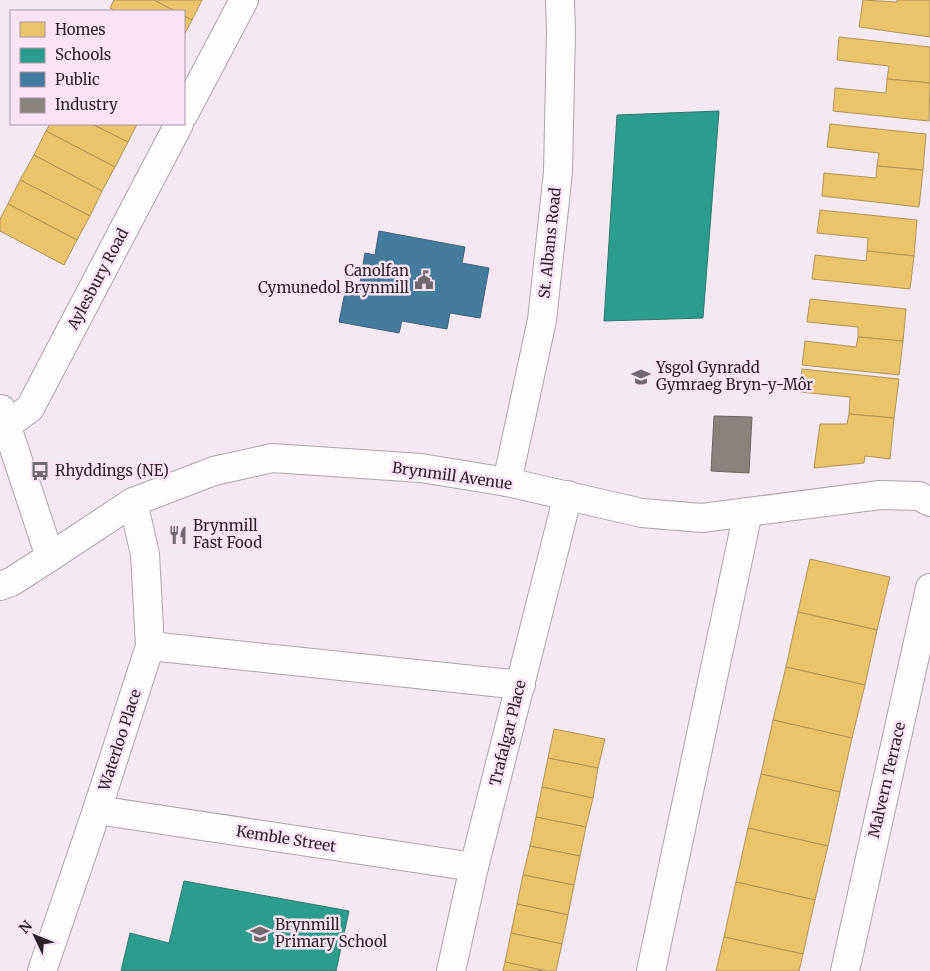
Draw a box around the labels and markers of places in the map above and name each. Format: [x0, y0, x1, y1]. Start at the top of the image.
place label: Canolfan Cymunedol Brynmill [258, 261, 409, 297]
public building icon: Canolfan Cymunedol Brynmill [413, 269, 435, 291]
place label: Ysgol Gynradd Gymraeg Bryn-y-Môr [655, 358, 813, 394]
school or university icon: Ysgol Gynradd Gymraeg Bryn-y-Môr [630, 366, 652, 388]
bus stop icon: Rhyddings (NE) [29, 460, 51, 482]
place label: Rhyddings (NE) [55, 461, 169, 480]
place label: Brynmill Fast Food [193, 516, 262, 552]
restaurant icon: Brynmill Fast Food [167, 524, 189, 546]
place label: Brynmill Primary School [275, 915, 388, 951]
school or university icon: Brynmill Primary School [249, 923, 271, 945]

